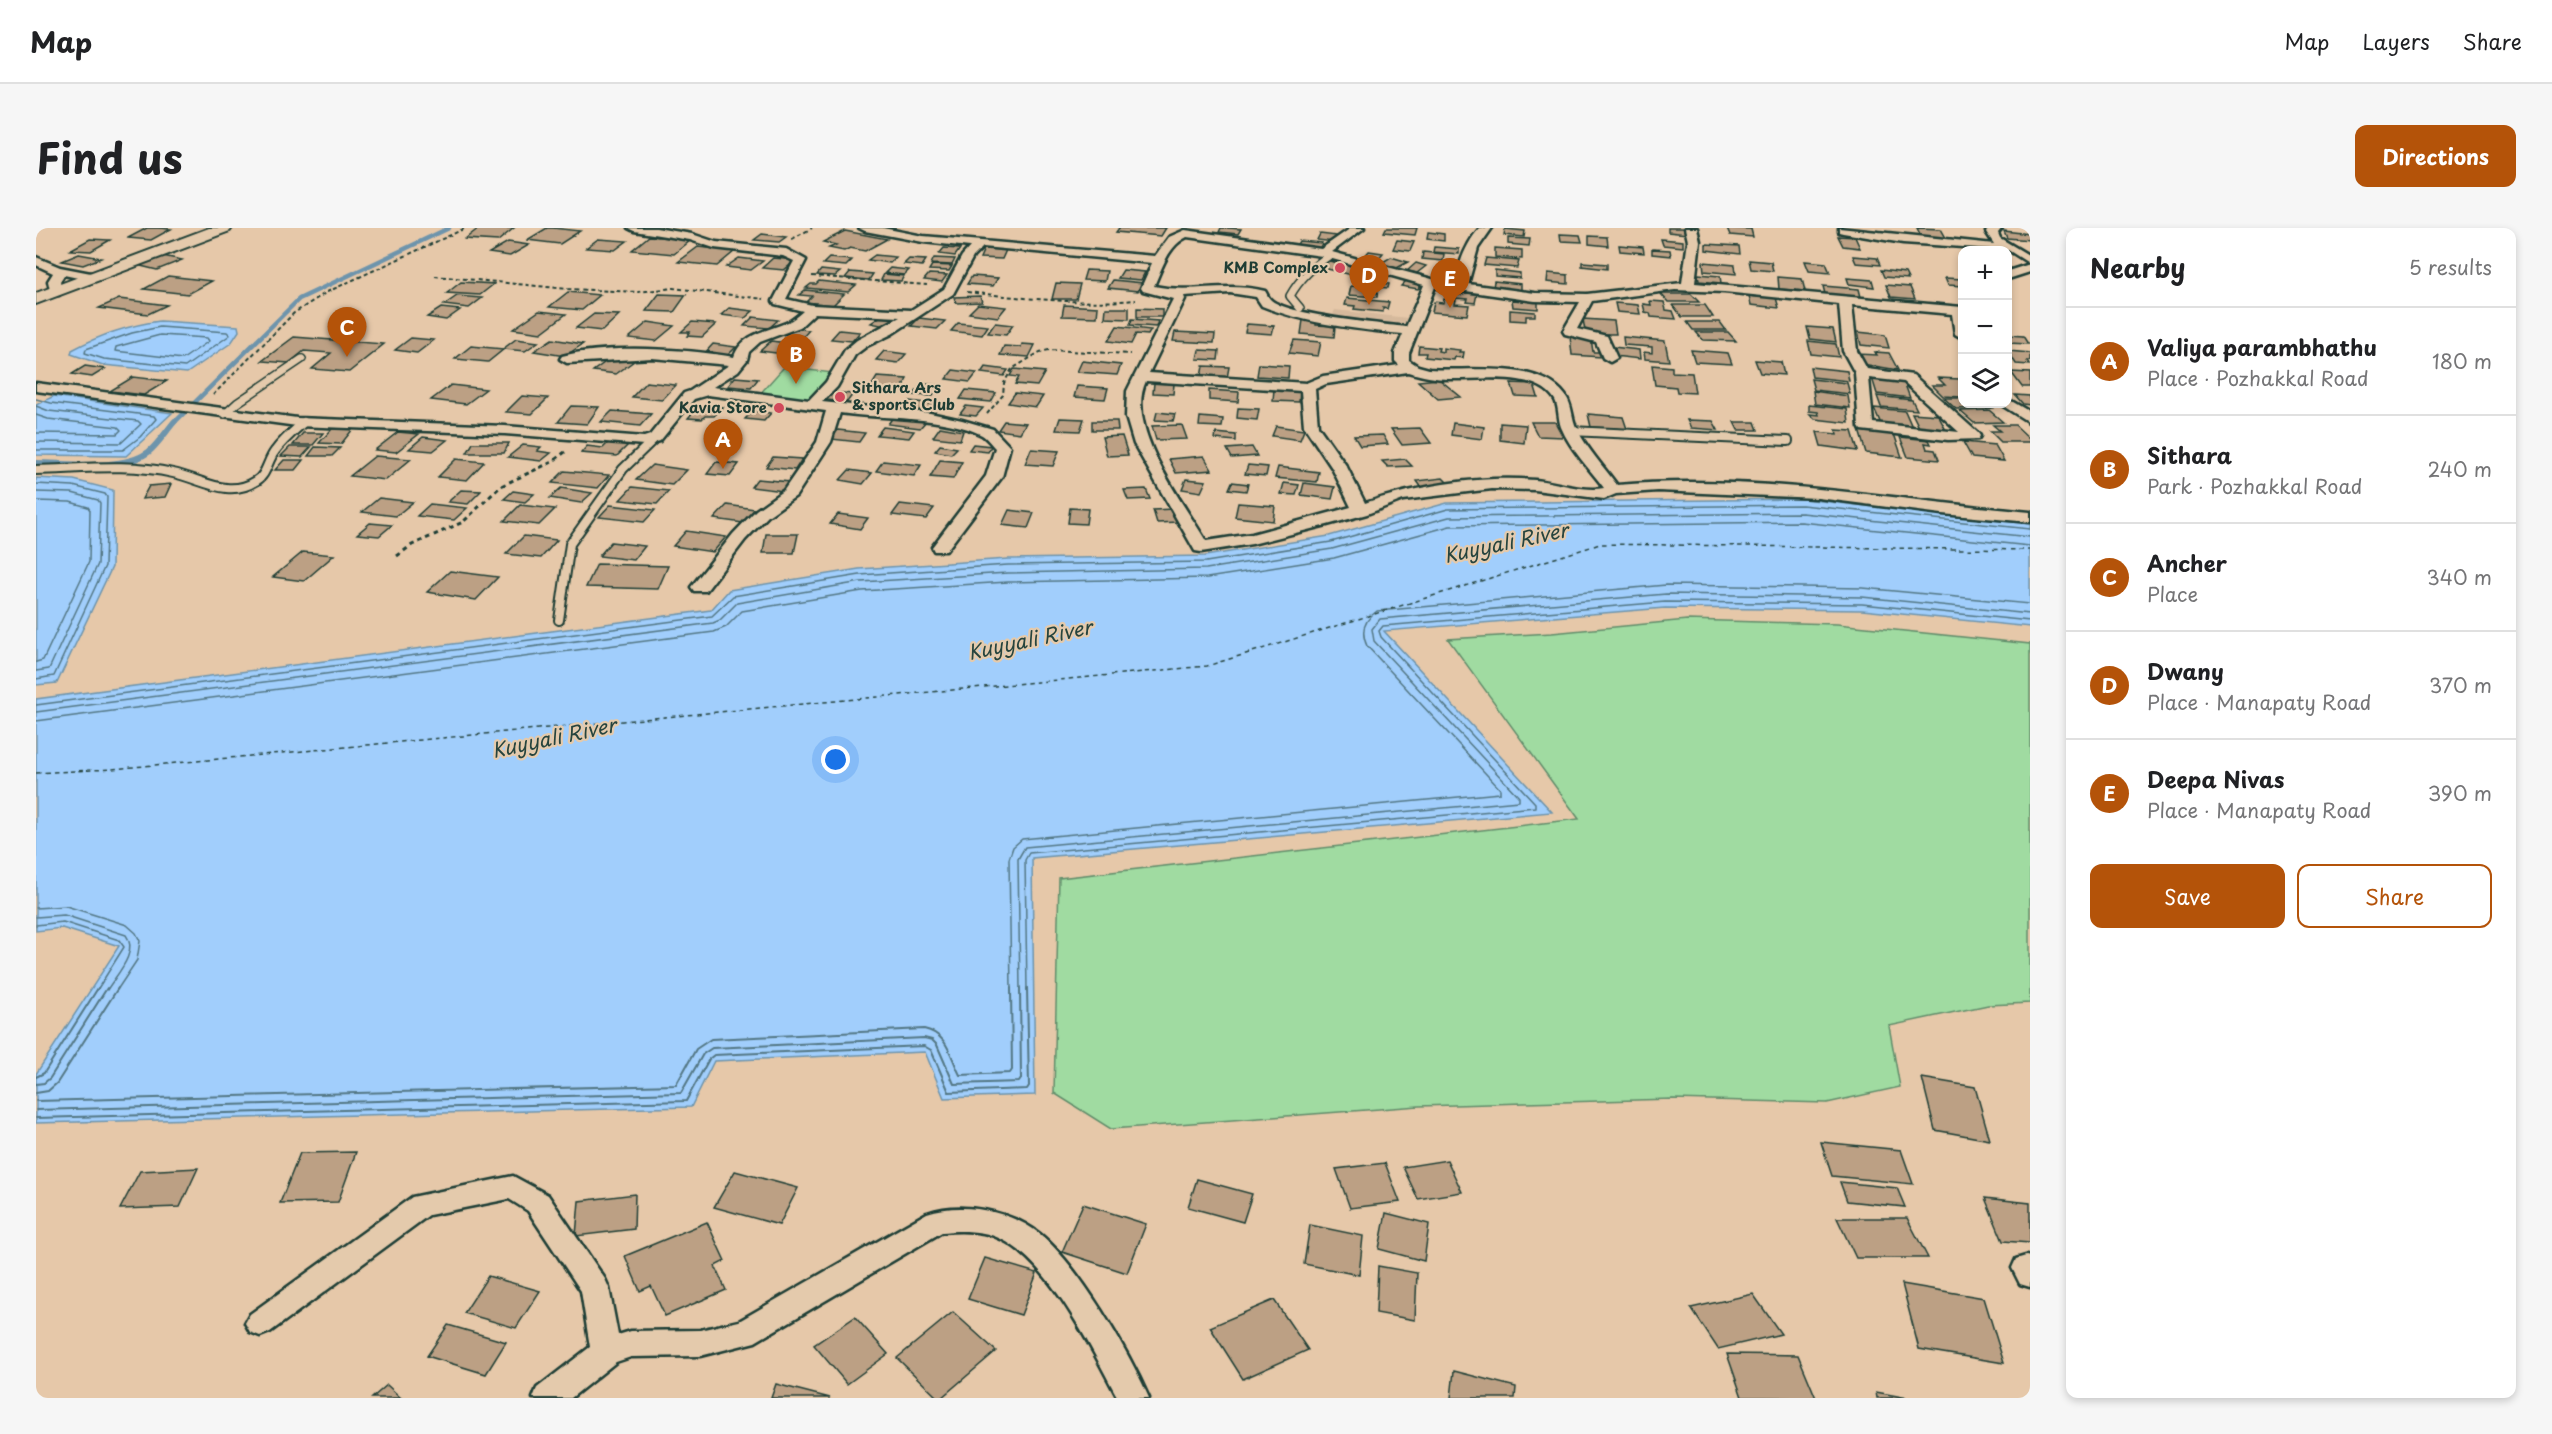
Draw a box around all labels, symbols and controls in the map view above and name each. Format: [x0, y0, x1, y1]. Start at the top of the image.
text: Map [30, 20, 92, 63]
text: Map [2285, 25, 2329, 57]
text: Layers [2362, 25, 2430, 57]
text: Share [2463, 25, 2522, 57]
text: Find us [36, 125, 183, 188]
button: Directions [2355, 125, 2516, 187]
map controls [1958, 246, 2012, 408]
button: + [1958, 246, 2012, 300]
text: Nearby [2090, 248, 2185, 287]
text: 5 results [2409, 252, 2492, 282]
place label: KMB Complex [1223, 255, 1329, 278]
pin: D [1350, 256, 1388, 305]
pin: E [1430, 259, 1470, 308]
marker: KMB Complex [1333, 261, 1347, 275]
button: − [1958, 300, 2012, 354]
pin: C [328, 308, 366, 357]
text: Valiya parambhathu [2147, 330, 2377, 363]
pin: B [776, 334, 816, 384]
text: A [2102, 346, 2117, 376]
text: 180 m [2432, 346, 2492, 376]
button: layers [1958, 354, 2012, 408]
text: Place · Pozhakkal Road [2147, 363, 2369, 393]
place label: Sithara Ars & sports Club [852, 375, 955, 415]
marker: Sithara Ars & sports Club [833, 390, 847, 404]
place label: Kavia Store [678, 395, 767, 418]
marker: Kavia Store [772, 401, 786, 415]
pin: A [704, 420, 742, 469]
text: Sithara [2147, 438, 2232, 471]
text: B [2103, 454, 2116, 484]
text: 240 m [2427, 454, 2492, 484]
text: Park · Pozhakkal Road [2147, 471, 2362, 501]
water label: Kuyyali River [1441, 514, 1574, 570]
text: Ancher [2147, 546, 2227, 579]
text: C [2102, 562, 2117, 592]
text: 340 m [2427, 562, 2492, 592]
text: Place [2147, 579, 2198, 609]
water label: Kuyyali River [965, 611, 1098, 667]
text: Dwany [2147, 654, 2224, 687]
text: D [2102, 670, 2117, 700]
text: 370 m [2429, 670, 2492, 700]
text: Place · Manapaty Road [2147, 687, 2372, 717]
water label: Kuyyali River [489, 709, 622, 765]
your location [821, 745, 850, 774]
text: Deepa Nivas [2147, 762, 2285, 795]
text: E [2103, 778, 2116, 808]
text: 390 m [2428, 778, 2492, 808]
text: Place · Manapaty Road [2147, 795, 2372, 825]
button: Save [2090, 864, 2285, 928]
button: Share [2297, 864, 2492, 928]

